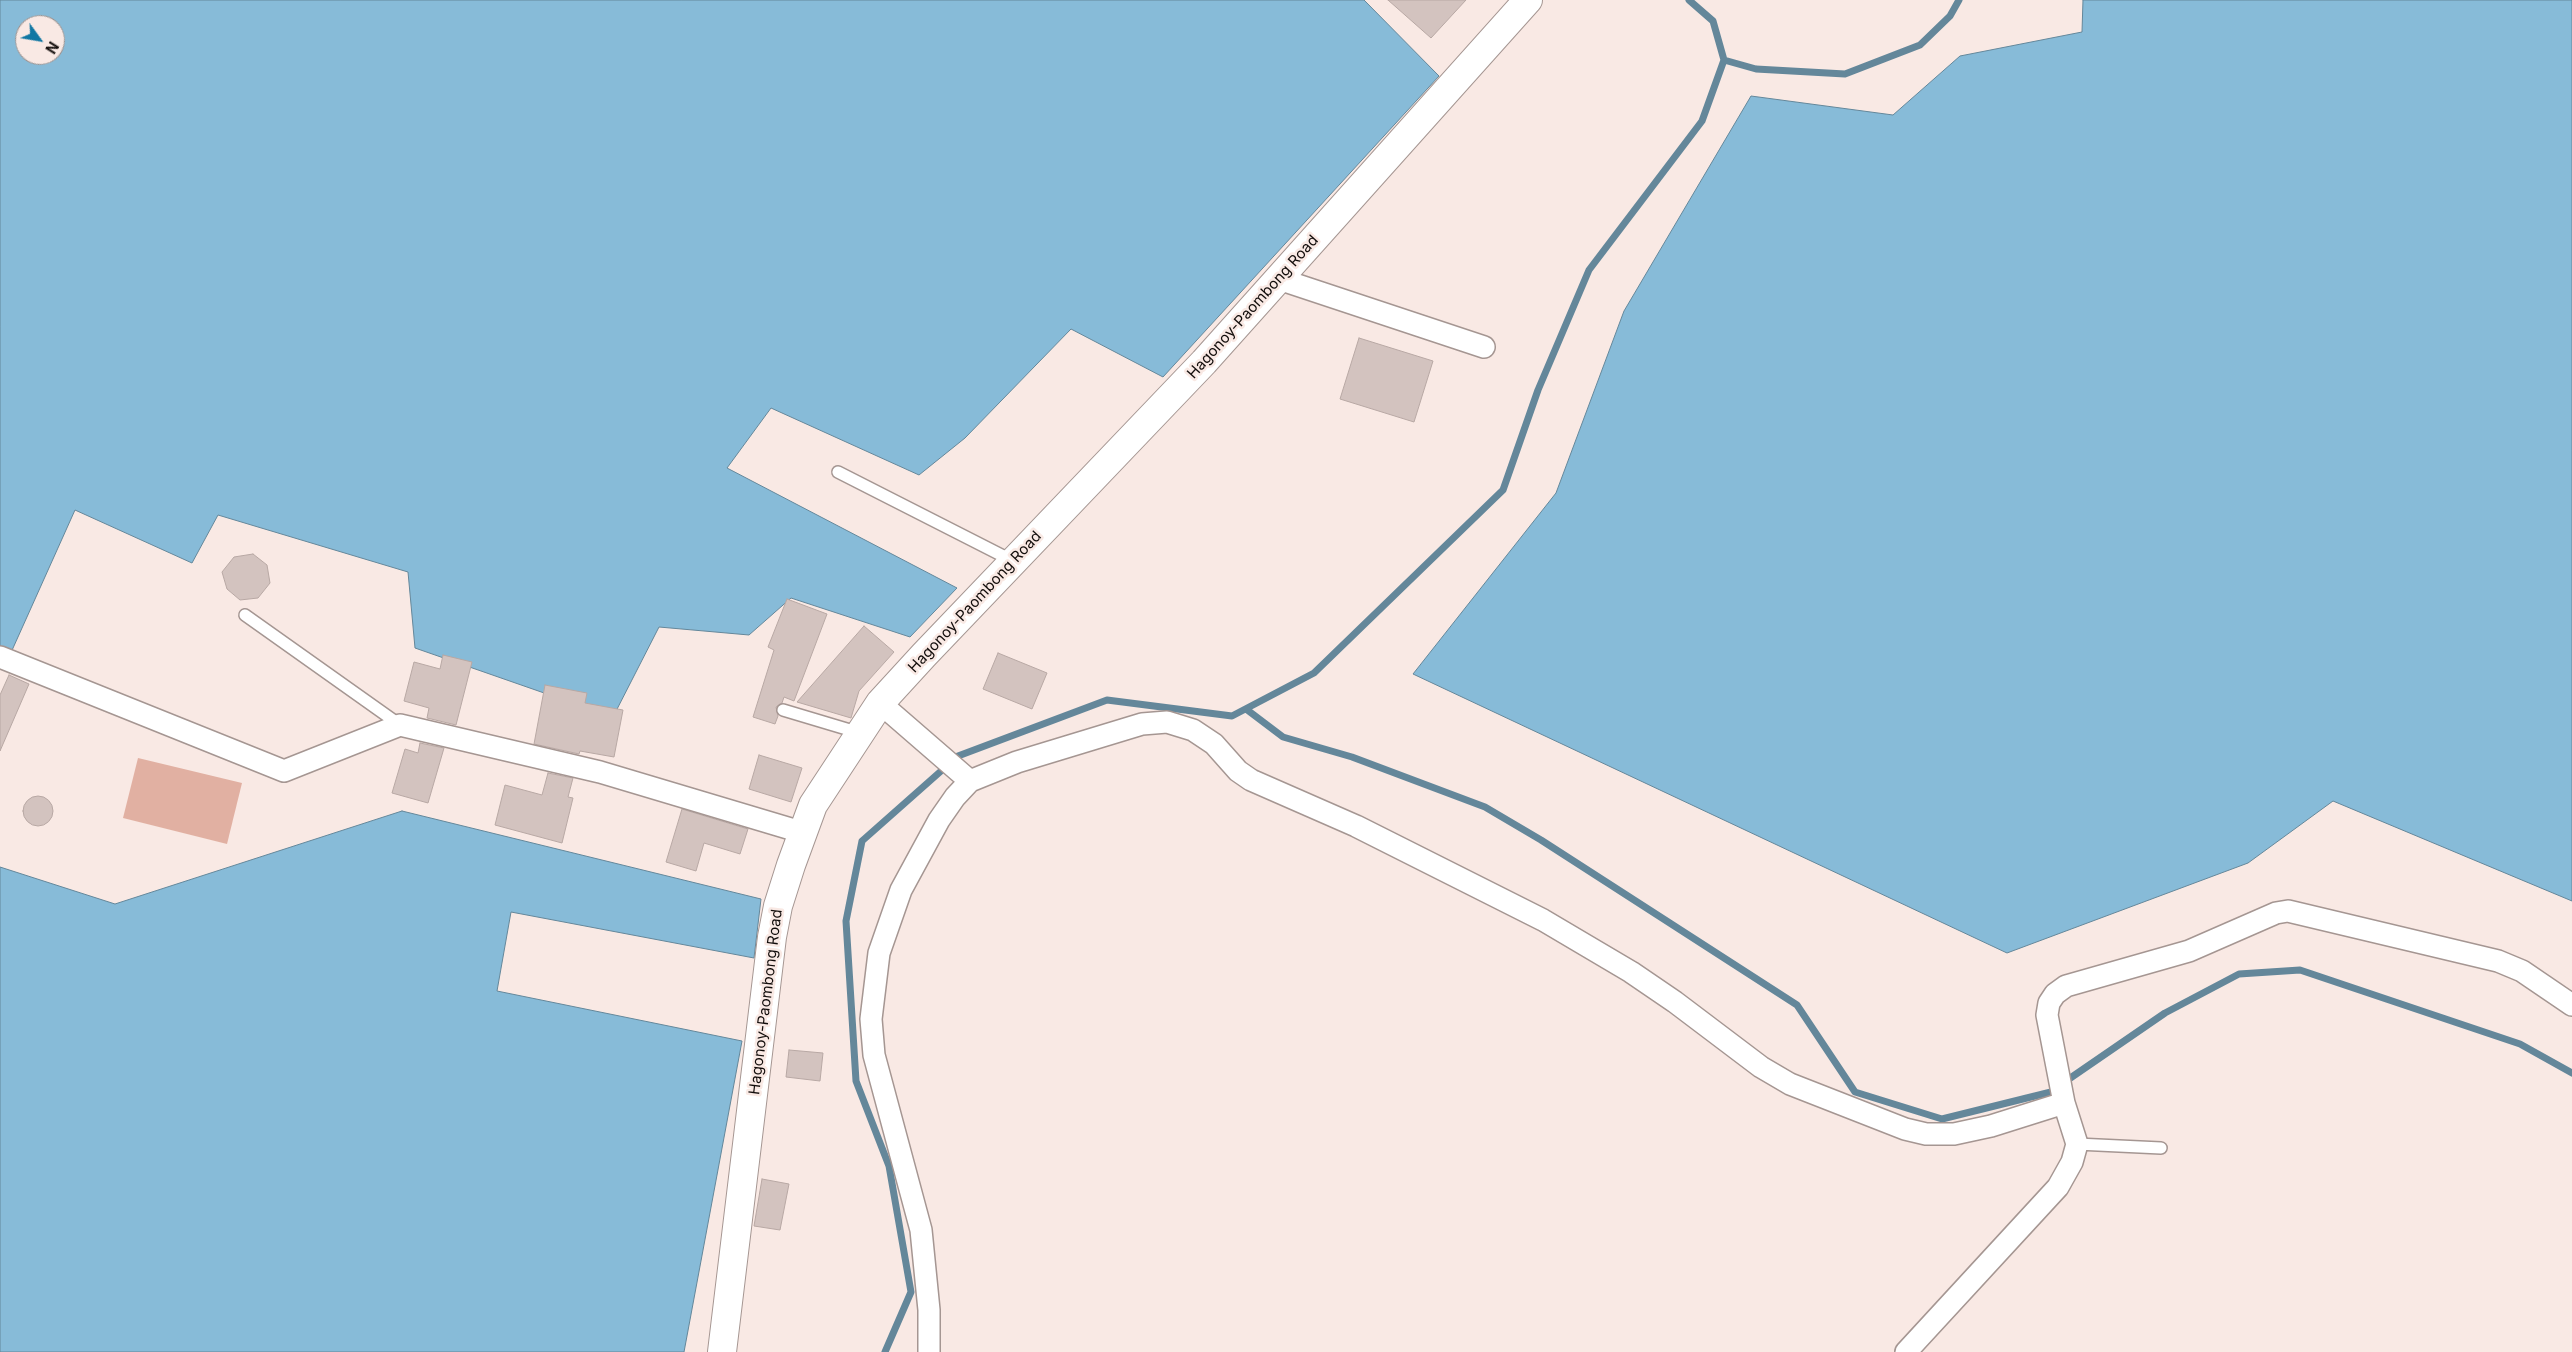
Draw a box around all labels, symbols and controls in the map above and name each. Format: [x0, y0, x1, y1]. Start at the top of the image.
north arrow [15, 15, 65, 65]
text: N [42, 39, 62, 57]
street label: Hagonoy-Paombong Road [1184, 232, 1322, 382]
street label: Hagonoy-Paombong Road [905, 528, 1045, 676]
street label: Hagonoy-Paombong Road [746, 908, 786, 1096]

